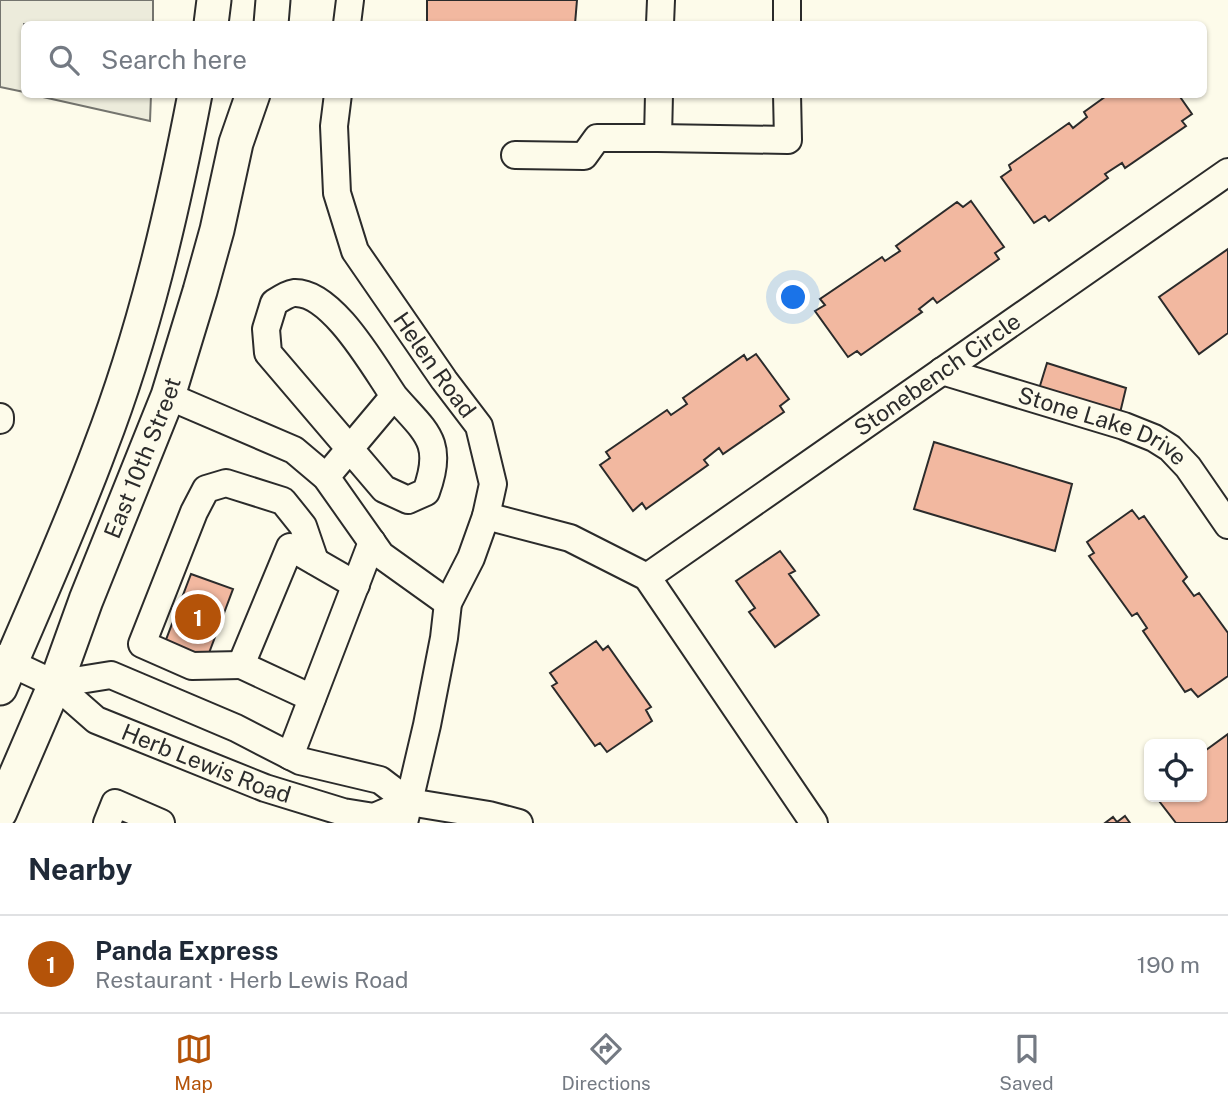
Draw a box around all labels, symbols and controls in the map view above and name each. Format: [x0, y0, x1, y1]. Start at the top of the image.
search box [21, 21, 1207, 98]
icon: search [45, 41, 83, 79]
text: Search here [101, 44, 247, 75]
your location [776, 280, 810, 314]
street label: Helen Road [388, 307, 482, 423]
street label: Stonebench Circle [849, 307, 1025, 441]
street label: East 10th Street [98, 374, 186, 542]
street label: Stone Lake Drive [1015, 381, 1193, 470]
pin: 1 [175, 591, 221, 643]
street label: Herb Lewis Road [118, 718, 294, 808]
map controls [1144, 739, 1207, 802]
button: locate [1144, 739, 1207, 802]
text: Nearby [28, 851, 132, 887]
text: Panda Express [95, 935, 279, 966]
text: 1 [46, 951, 56, 978]
text: 190 m [1137, 951, 1200, 978]
text: Restaurant · Herb Lewis Road [95, 966, 409, 993]
tab: Map [174, 1030, 213, 1094]
tab: Directions [561, 1030, 651, 1094]
tab: Saved [999, 1030, 1054, 1094]

